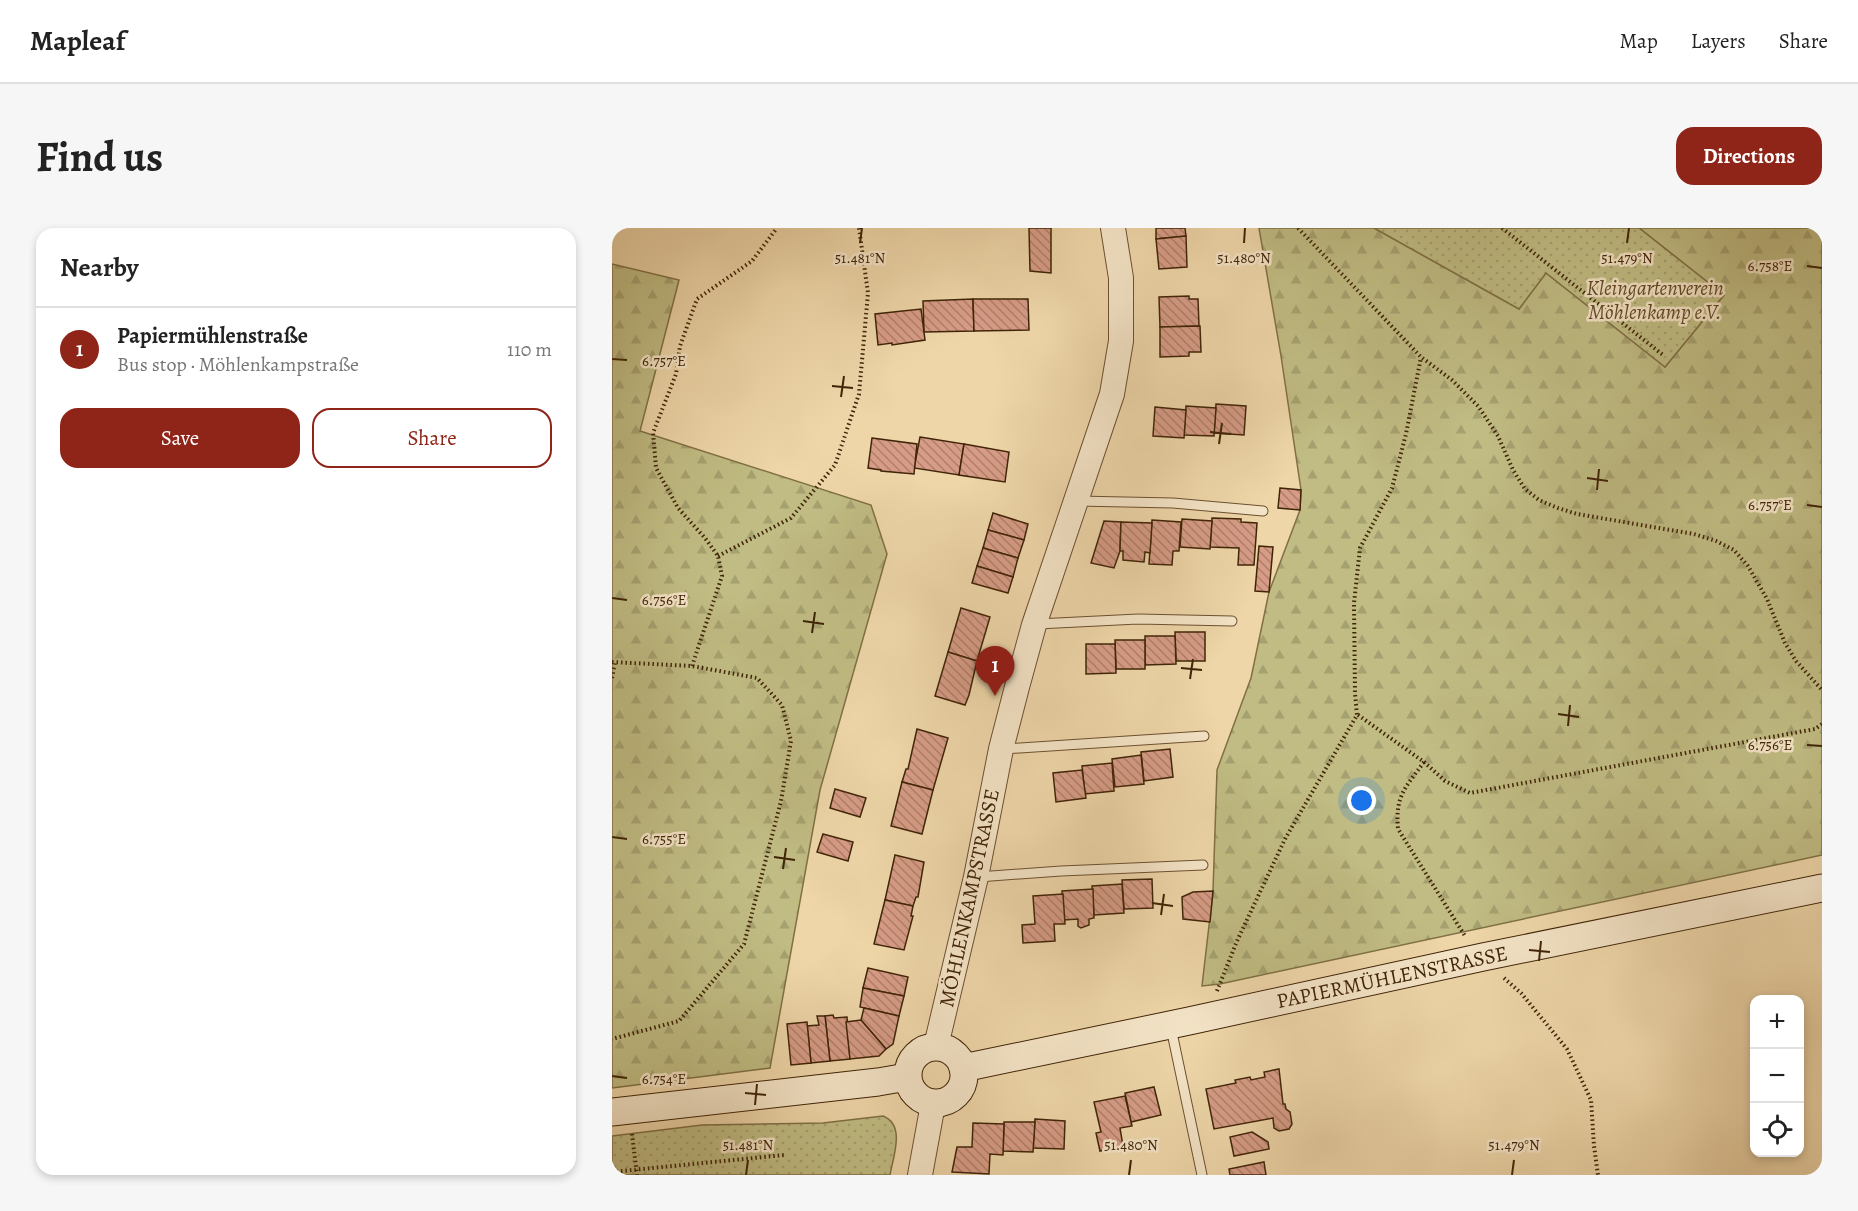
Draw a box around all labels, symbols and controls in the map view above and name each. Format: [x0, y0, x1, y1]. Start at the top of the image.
text: Mapleaf [30, 22, 125, 60]
text: Map [1619, 27, 1658, 55]
text: Layers [1691, 27, 1746, 55]
text: Share [1779, 27, 1828, 55]
button: Directions [1676, 127, 1822, 185]
text: Find us [36, 128, 163, 185]
text: 51.481°N [835, 248, 886, 268]
text: 51.480°N [1217, 248, 1271, 268]
text: 51.479°N [1601, 248, 1653, 268]
text: Nearby [60, 250, 139, 285]
text: 6.758°E [1748, 256, 1792, 276]
park label: Kleingartenverein Möhlenkamp e.V. [1586, 274, 1724, 326]
text: Papiermühlenstraße [117, 321, 308, 351]
text: 1 [76, 336, 83, 363]
text: 110 m [507, 336, 552, 363]
text: Bus stop · Möhlenkampstraße [117, 351, 359, 378]
text: 6.757°E [642, 351, 686, 371]
button: Save [60, 408, 300, 468]
button: Share [312, 408, 552, 468]
text: 6.757°E [1748, 495, 1792, 515]
text: 6.756°E [642, 590, 686, 610]
pin: 1 [976, 646, 1015, 696]
text: 6.756°E [1748, 735, 1792, 755]
street label: MÖHLENKAMPSTRASSE [932, 786, 1006, 1010]
your location [1347, 786, 1376, 815]
text: 6.755°E [642, 829, 686, 849]
street label: PAPIERMÜHLENSTRASSE [1274, 939, 1510, 1015]
map controls [1750, 995, 1804, 1157]
button: + [1750, 995, 1804, 1049]
button: − [1750, 1049, 1804, 1103]
text: 6.754°E [642, 1069, 686, 1089]
button: locate [1750, 1103, 1804, 1157]
text: 51.481°N [723, 1135, 774, 1155]
text: 51.480°N [1104, 1135, 1158, 1155]
text: 51.479°N [1488, 1135, 1540, 1155]

